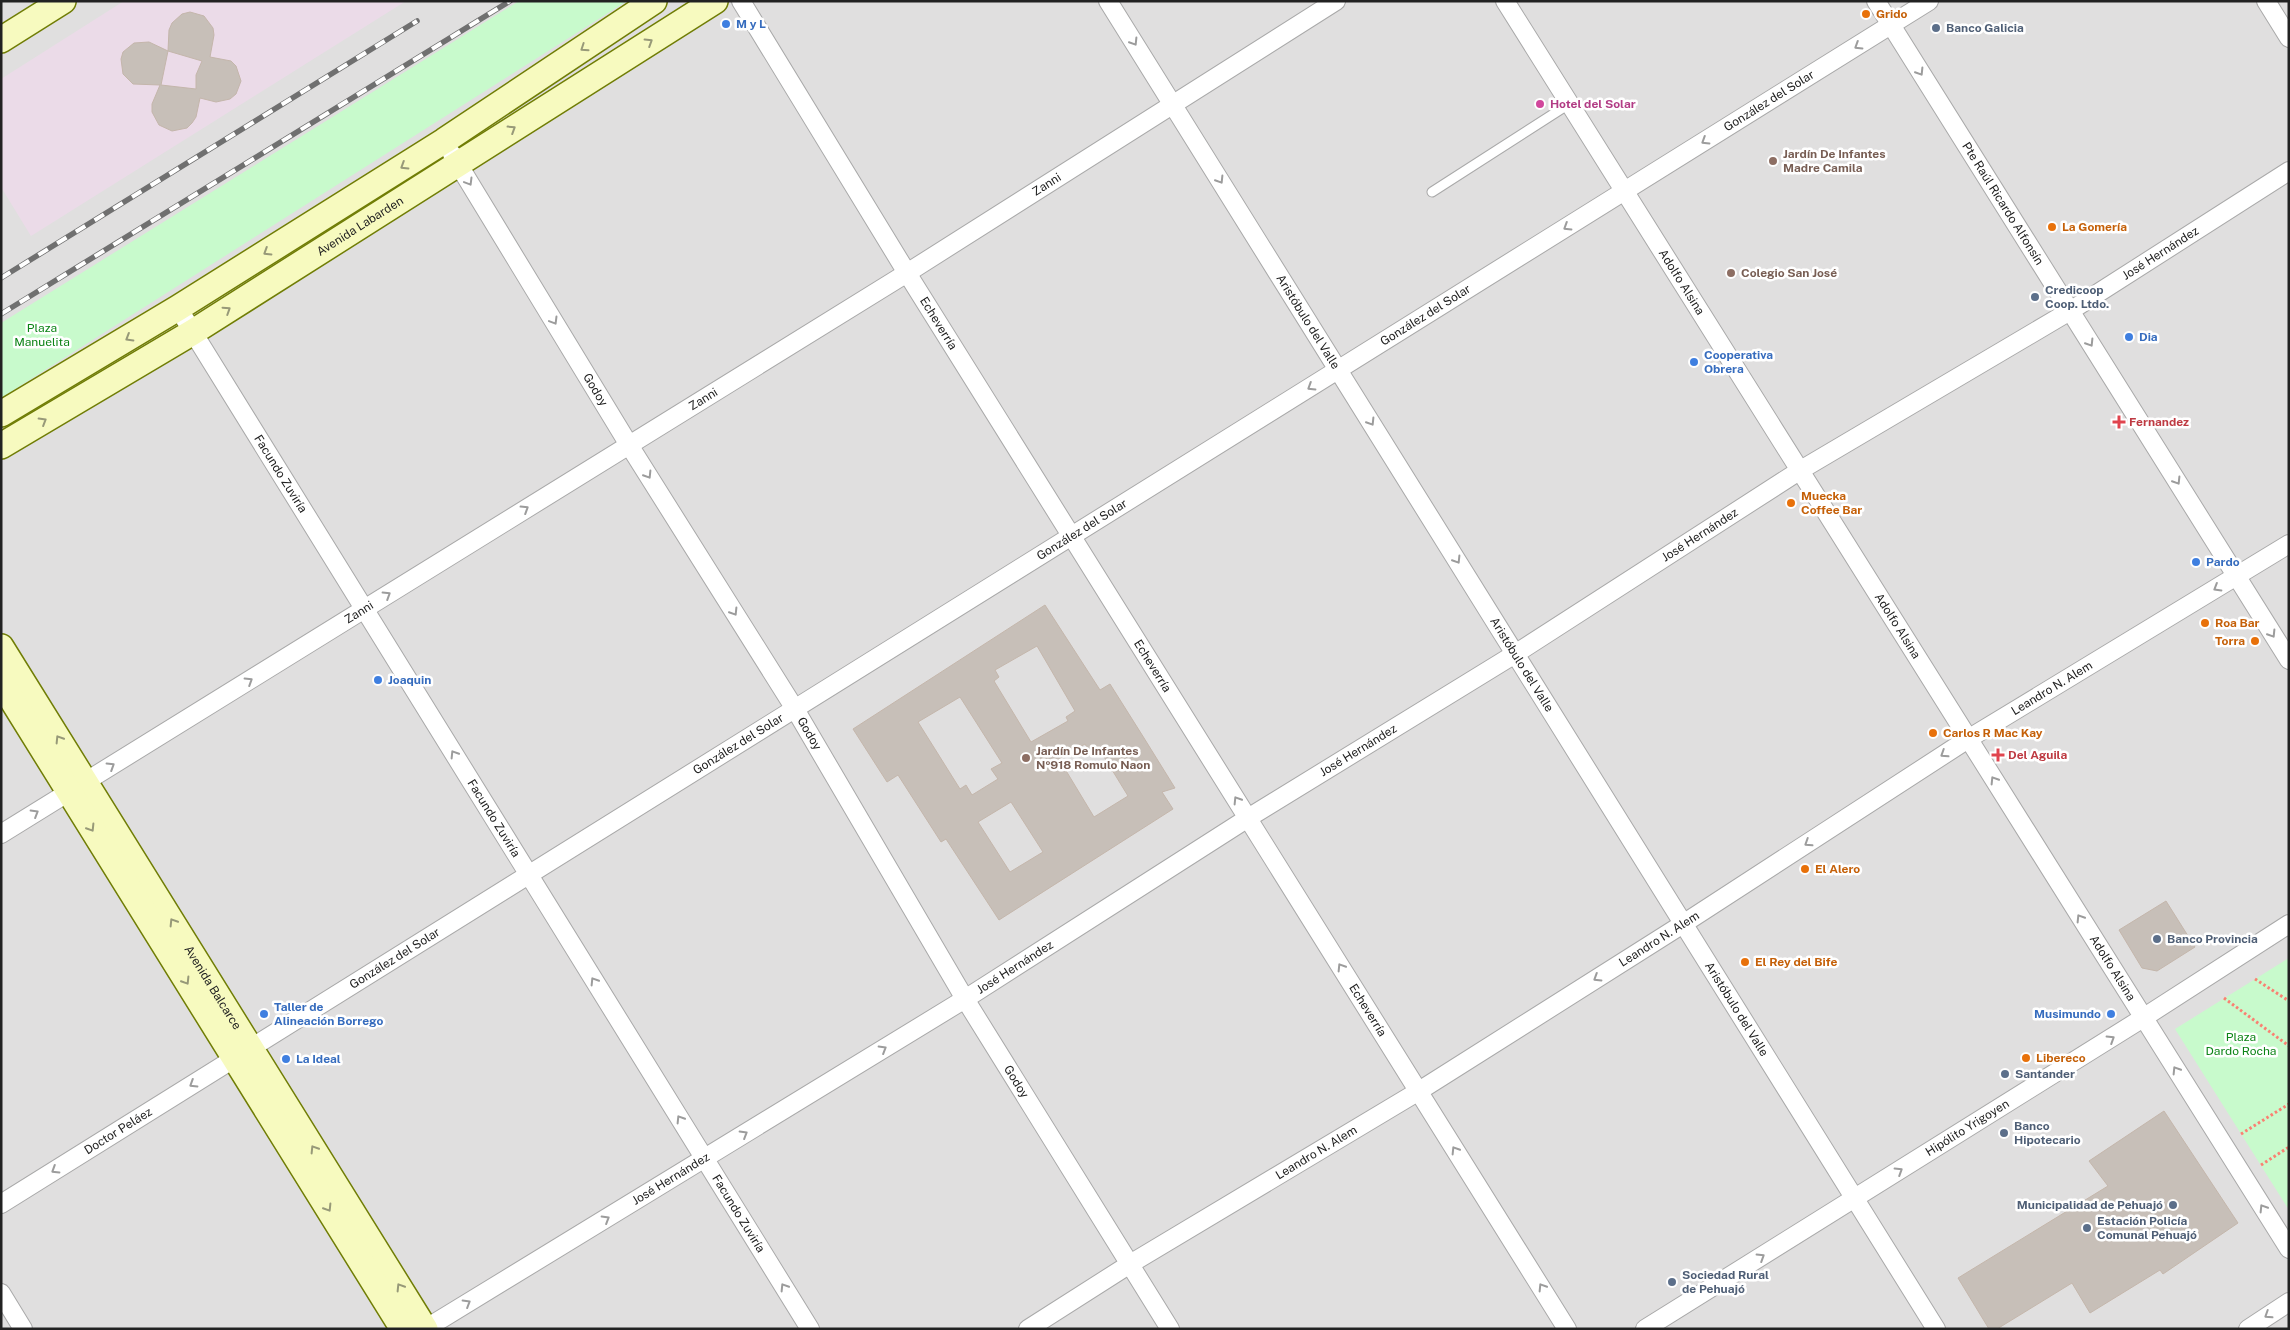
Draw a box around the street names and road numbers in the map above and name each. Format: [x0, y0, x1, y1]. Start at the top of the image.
street label: González del Solar [1721, 67, 1817, 134]
street label: Pte Raúl Ricardo Alfonsín [1959, 140, 2047, 267]
street label: Zanni [1030, 170, 1064, 199]
street label: Avenida Labarden [314, 193, 406, 259]
street label: José Hernández [2120, 224, 2201, 283]
street label: Adolfo Alsina [1656, 247, 1707, 317]
street label: Aristóbulo del Valle [1273, 272, 1343, 372]
street label: González del Solar [1378, 282, 1473, 349]
street label: Echeverría [917, 295, 960, 352]
street label: Godoy [580, 371, 611, 409]
street label: Zanni [686, 385, 720, 413]
street label: Facundo Zuviría [251, 432, 310, 515]
street label: González del Solar [1034, 496, 1130, 563]
street label: José Hernández [1659, 505, 1741, 565]
street label: Adolfo Alsina [1872, 591, 1923, 661]
street label: Zanni [342, 598, 376, 627]
street label: Aristóbulo del Valle [1487, 615, 1557, 715]
street label: Echeverría [1131, 637, 1174, 695]
street label: Leandro N. Alem [2009, 658, 2095, 718]
street label: González del Solar [690, 710, 786, 777]
street label: Godoy [794, 715, 825, 753]
street label: José Hernández [1317, 721, 1399, 779]
street label: Facundo Zuviría [464, 777, 523, 860]
street label: Leandro N. Alem [1616, 908, 1702, 970]
street label: González del Solar [347, 925, 443, 992]
street label: Adolfo Alsina [2087, 933, 2138, 1003]
street label: José Hernández [974, 937, 1056, 997]
street label: Avenida Balcarce [181, 943, 244, 1032]
street label: Aristóbulo del Valle [1702, 959, 1771, 1059]
street label: Echeverría [1346, 981, 1389, 1039]
street label: Godoy [1001, 1063, 1032, 1101]
street label: Hipólito Yrigoyen [1923, 1096, 2012, 1159]
street label: Doctor Peláez [82, 1104, 155, 1157]
street label: Leandro N. Alem [1273, 1123, 1359, 1182]
street label: José Hernández [630, 1150, 712, 1208]
street label: Facundo Zuviría [709, 1172, 768, 1255]

